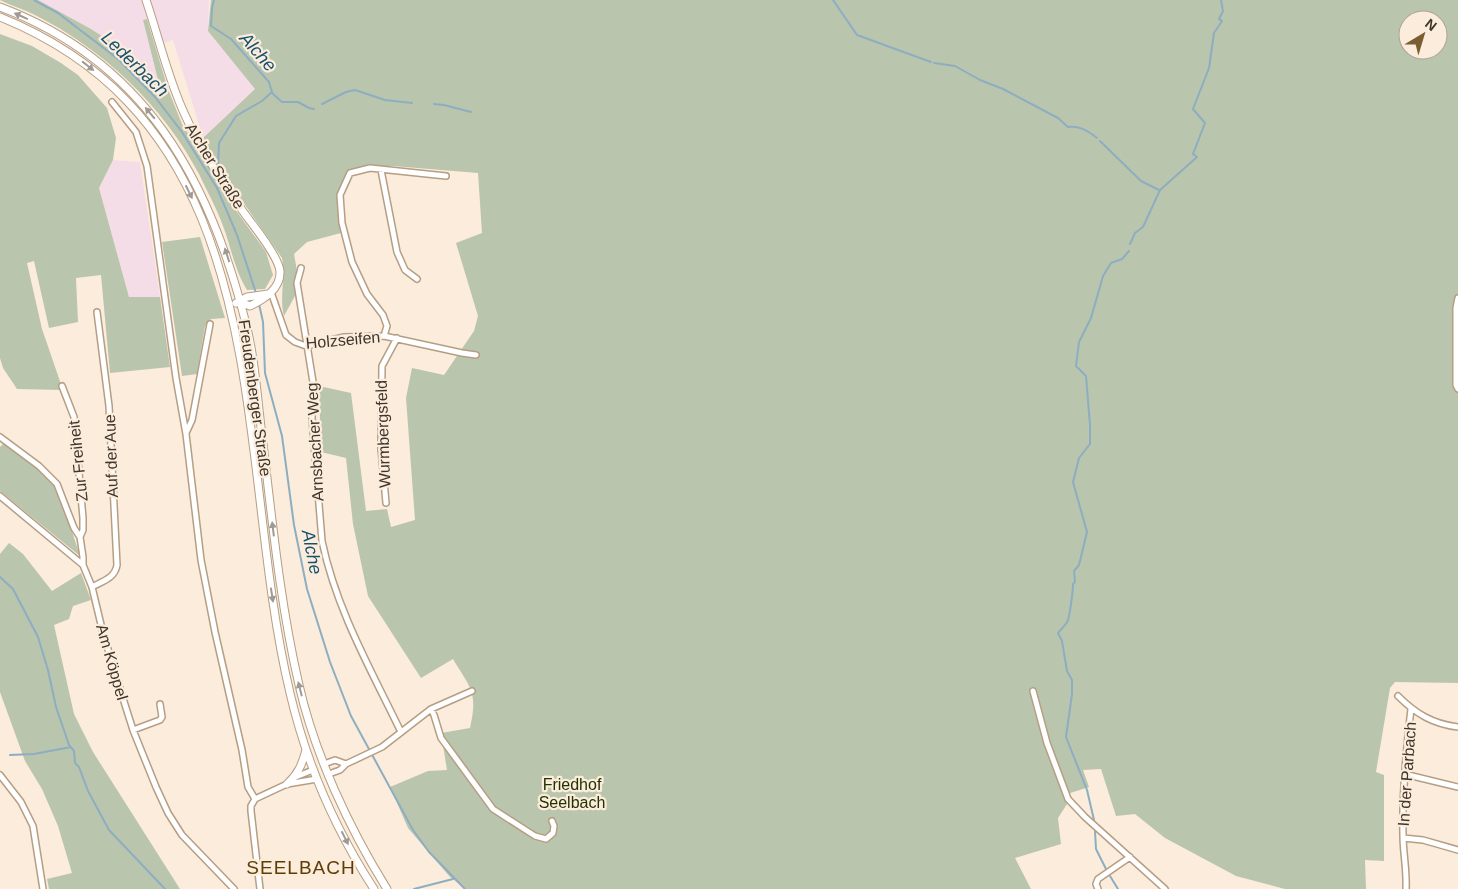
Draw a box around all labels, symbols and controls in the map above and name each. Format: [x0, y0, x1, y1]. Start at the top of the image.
north arrow [1398, 10, 1448, 60]
one-way arrow [14, 12, 28, 20]
text: N [1422, 15, 1440, 34]
water label: Lederbach [97, 27, 173, 101]
water label: Alche [235, 28, 280, 76]
one-way arrow [81, 61, 94, 72]
one-way arrow [144, 107, 155, 120]
street label: Alcher Straße [182, 120, 248, 212]
one-way arrow [185, 185, 193, 199]
one-way arrow [222, 248, 230, 263]
street label: Freudenberger Straße [236, 318, 274, 478]
street label: Holzseifen [305, 328, 381, 352]
street label: Wurmbergsfeld [373, 380, 393, 488]
street label: Arnsbacher Weg [303, 382, 327, 502]
street label: Auf der Aue [101, 414, 121, 498]
street label: Zur Freiheit [65, 419, 91, 503]
one-way arrow [269, 521, 277, 537]
water label: Alche [298, 527, 326, 576]
one-way arrow [269, 588, 277, 604]
street label: Am Köppel [93, 622, 131, 702]
one-way arrow [296, 682, 304, 697]
street label: In der Parbach [1395, 721, 1419, 827]
park label: Friedhof Seelbach [539, 776, 605, 811]
one-way arrow [341, 831, 349, 845]
district label: SEELBACH [246, 857, 356, 878]

